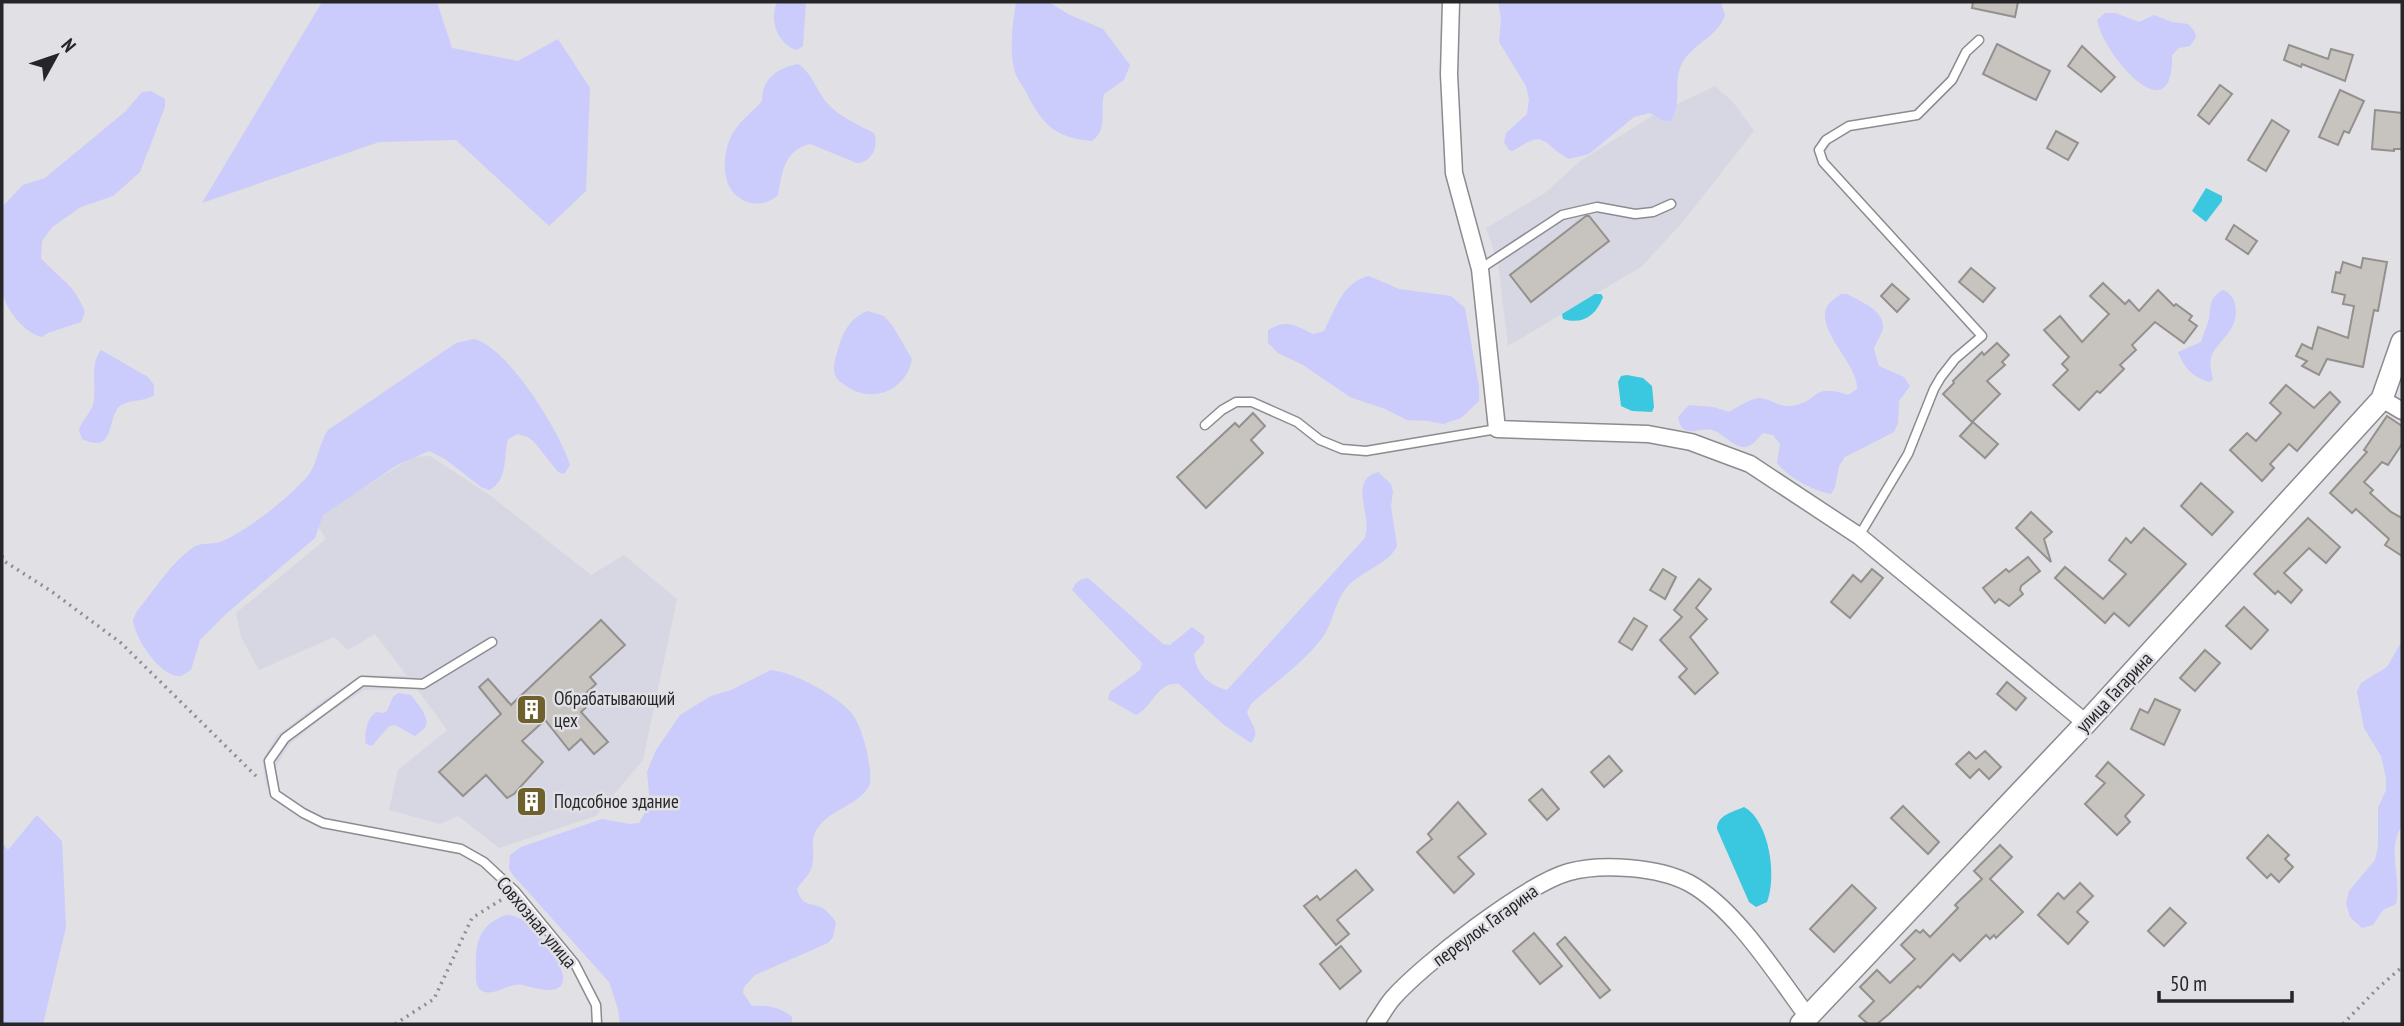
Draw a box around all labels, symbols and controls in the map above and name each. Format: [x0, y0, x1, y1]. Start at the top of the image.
north arrow [21, 21, 91, 91]
text: N [57, 33, 82, 57]
street label: улица Гагарина [2071, 647, 2157, 737]
place label: Обрабатывающий цех [554, 686, 675, 732]
building icon: Обрабатывающий цех [514, 692, 548, 726]
building icon: Подсобное здание [514, 784, 548, 818]
place label: Подсобное здание [554, 789, 679, 813]
street label: Совхозная улица [492, 871, 582, 973]
street label: переулок Гагарина [1428, 879, 1542, 971]
scale bar [2159, 960, 2292, 1004]
text: 50 m [2170, 970, 2207, 997]

